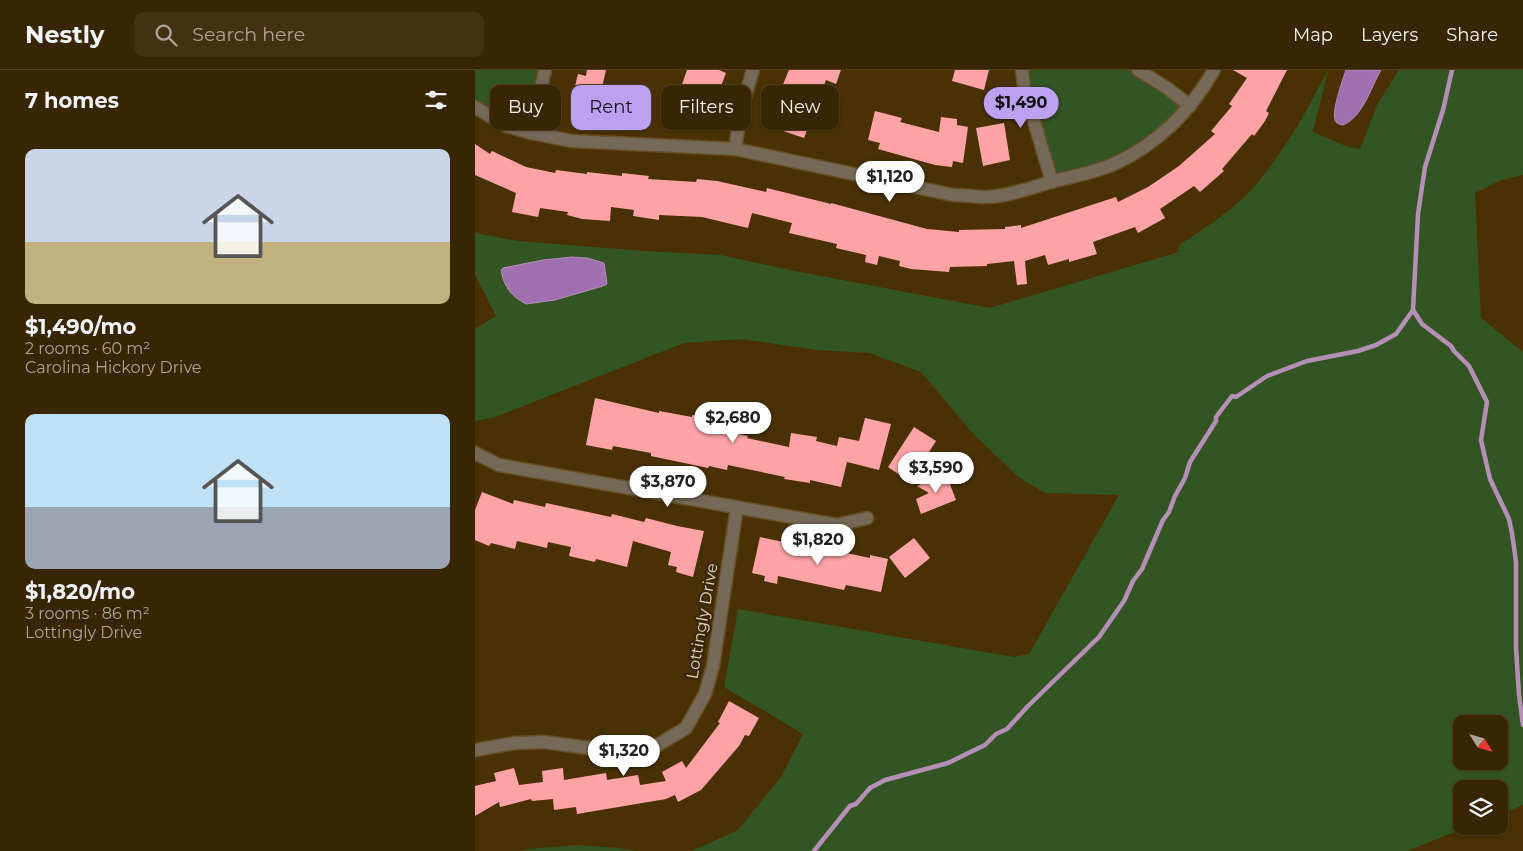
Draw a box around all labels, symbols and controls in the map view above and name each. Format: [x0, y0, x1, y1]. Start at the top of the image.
search box [134, 12, 484, 57]
text: Nestly [25, 20, 104, 49]
icon: search [152, 21, 180, 49]
text: Search here [192, 23, 305, 46]
text: Map [1293, 24, 1333, 46]
text: Layers [1361, 24, 1418, 46]
text: Share [1446, 24, 1498, 46]
chip: Buy [490, 85, 561, 130]
chip: Rent [571, 85, 651, 130]
chip: Filters [661, 85, 751, 130]
chip: New [761, 85, 839, 130]
icon: filters [422, 86, 450, 114]
pin: $1,490 [980, 87, 1062, 129]
text: 7 homes [25, 88, 119, 113]
text: $1,490 [995, 93, 1047, 112]
pin: $1,120 [849, 160, 931, 203]
text: $1,120 [867, 167, 913, 186]
icon: home [193, 181, 283, 271]
text: $1,490/mo [25, 314, 136, 339]
text: 2 rooms · 60 m² [25, 339, 150, 358]
text: Carolina Hickory Drive [25, 358, 202, 377]
pin: $2,680 [692, 402, 774, 444]
text: $2,680 [705, 408, 761, 427]
icon: home [193, 446, 283, 536]
pin: $3,590 [895, 452, 977, 494]
text: $3,590 [909, 458, 963, 477]
pin: $3,870 [627, 466, 709, 508]
text: $3,870 [641, 472, 696, 491]
pin: $1,820 [777, 524, 859, 566]
text: $1,820 [792, 530, 844, 549]
street label: Lottingly Drive [682, 562, 722, 680]
text: $1,820/mo [25, 579, 135, 604]
text: 3 rooms · 86 m² [25, 604, 150, 623]
text: Lottingly Drive [25, 623, 142, 642]
north arrow [1453, 715, 1507, 770]
map controls [1453, 715, 1508, 835]
pin: $1,320 [583, 734, 665, 777]
text: $1,320 [599, 741, 649, 760]
button: layers [1453, 780, 1508, 835]

